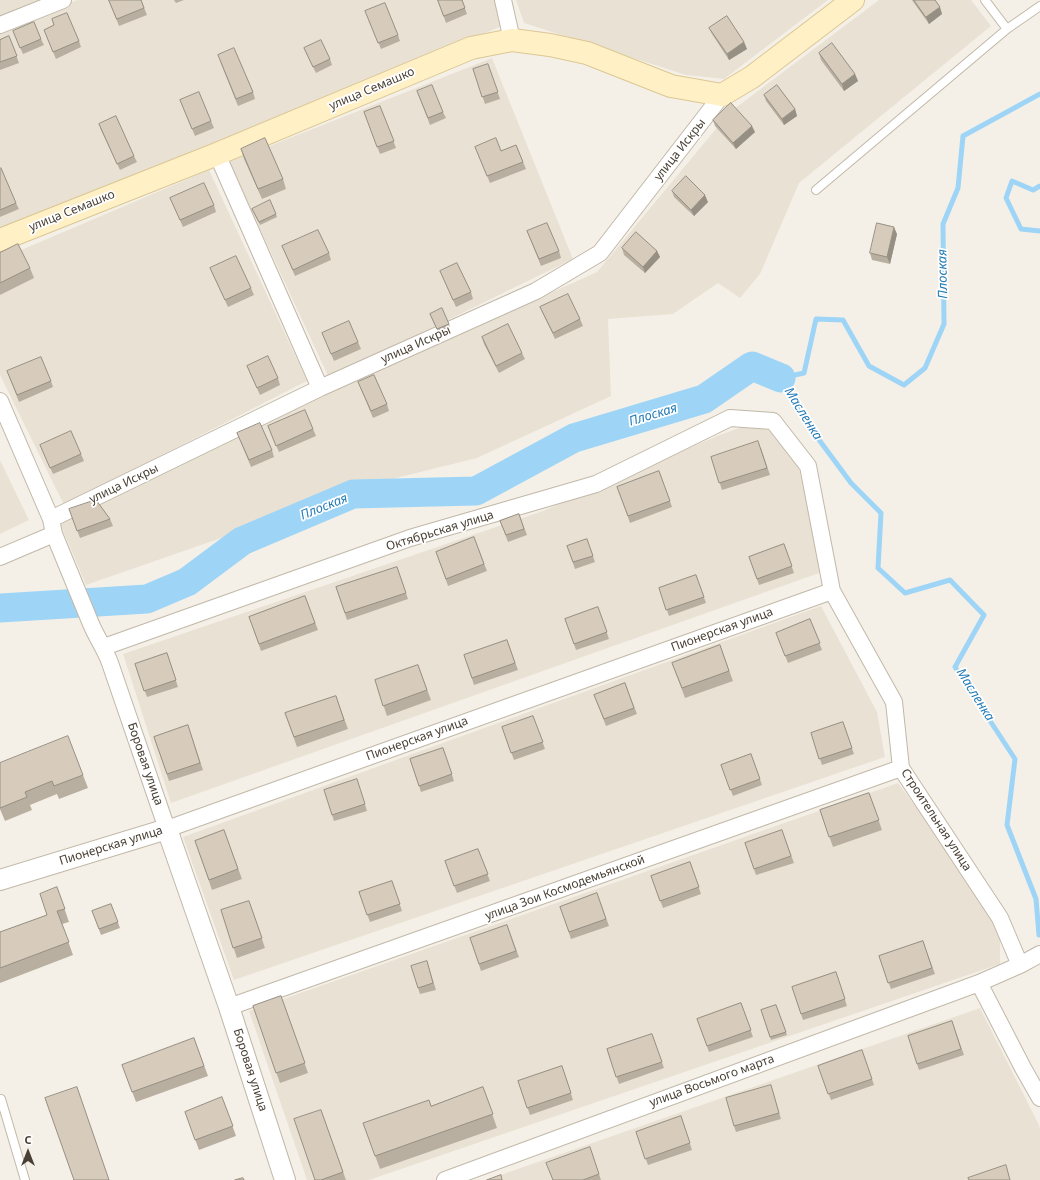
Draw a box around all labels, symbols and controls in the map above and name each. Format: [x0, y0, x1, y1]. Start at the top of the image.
street label: улица Семашко [327, 65, 417, 113]
street label: улица Искры [651, 116, 709, 184]
street label: улица Семашко [27, 187, 117, 235]
water label: Плоская [935, 249, 951, 299]
street label: улица Искры [379, 323, 453, 367]
water label: Масленка [781, 385, 825, 443]
water label: Плоская [627, 400, 679, 430]
street label: улица Искры [87, 461, 161, 507]
water label: Плоская [298, 490, 350, 524]
street label: Октябрьская улица [384, 508, 496, 554]
street label: Пионерская улица [669, 605, 775, 655]
water label: Масленка [953, 666, 997, 724]
street label: Пионерская улица [364, 714, 470, 764]
street label: Боровая улица [124, 721, 166, 807]
street label: Строительная улица [898, 766, 974, 874]
street label: Пионерская улица [58, 823, 164, 869]
street label: улица Зои Космодемьянской [483, 852, 647, 924]
street label: Боровая улица [230, 1027, 270, 1113]
street label: улица Восьмого марта [648, 1052, 776, 1110]
north arrow [8, 1132, 48, 1172]
text: С [24, 1132, 32, 1147]

